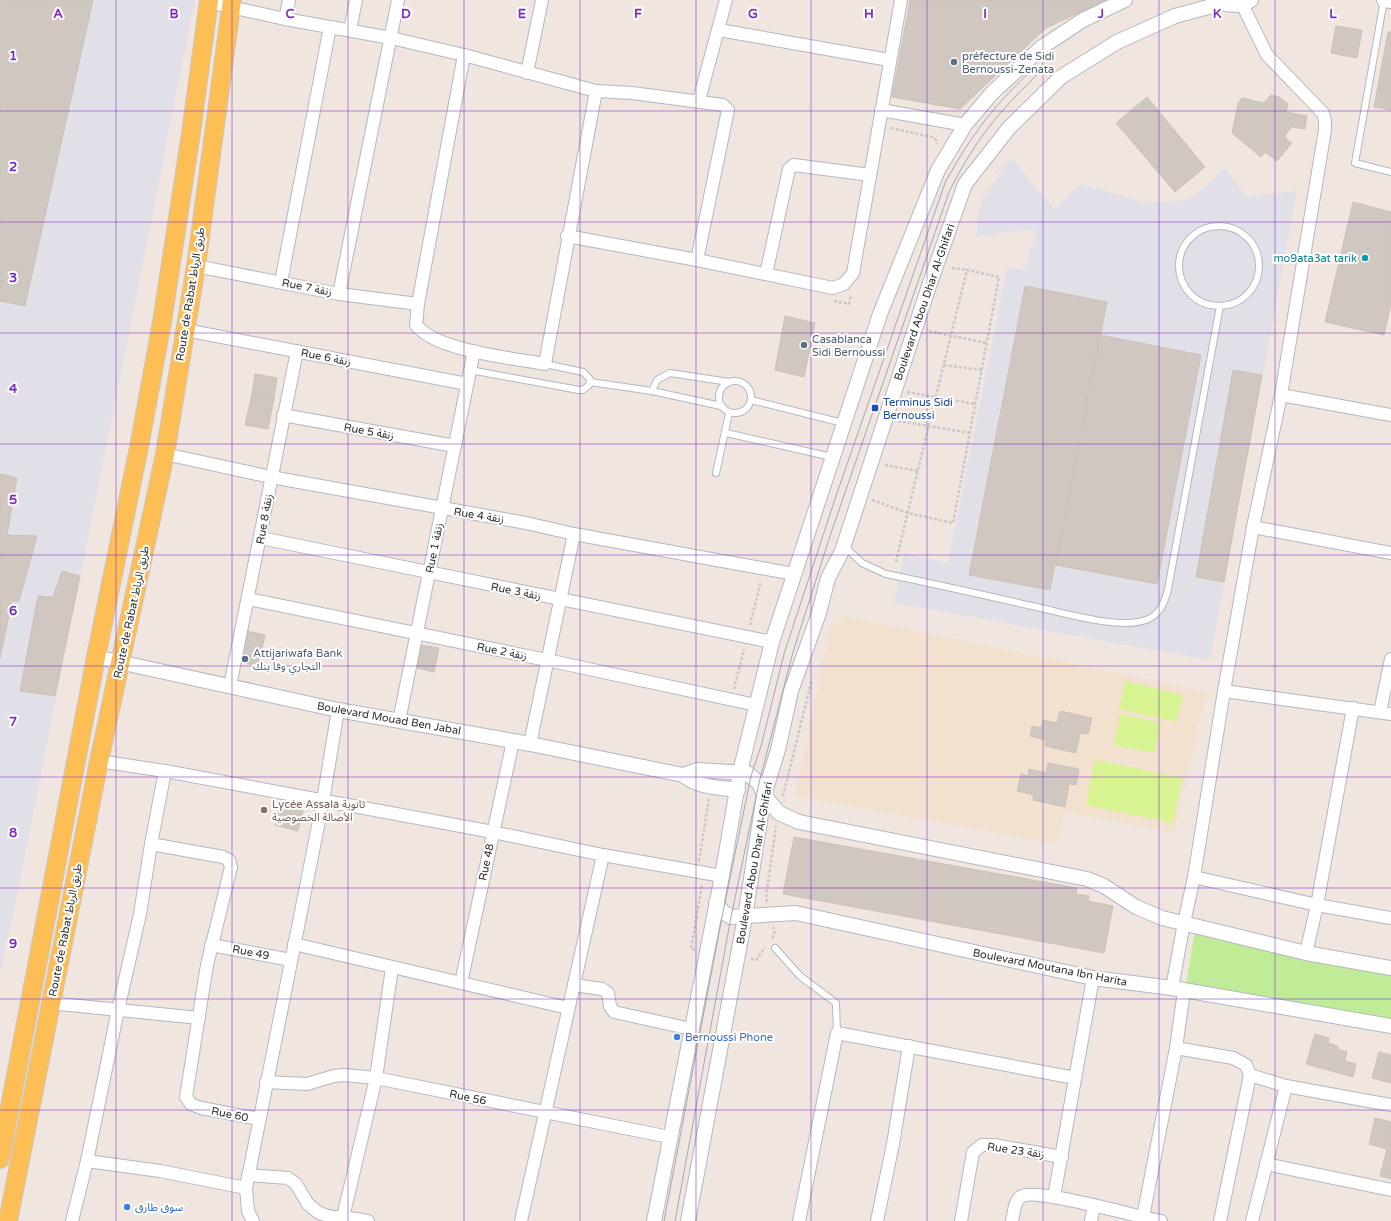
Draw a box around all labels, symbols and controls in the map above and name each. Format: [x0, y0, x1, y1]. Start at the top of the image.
text: A [53, 6, 63, 22]
text: B [169, 6, 179, 22]
text: C [285, 6, 295, 22]
text: D [401, 6, 411, 22]
text: E [518, 6, 526, 22]
text: F [634, 6, 642, 22]
text: G [748, 6, 758, 22]
text: H [864, 6, 874, 22]
text: I [983, 6, 987, 22]
text: J [1097, 6, 1104, 22]
text: K [1213, 6, 1222, 22]
text: L [1329, 6, 1337, 22]
text: 1 [9, 48, 17, 64]
place label: préfecture de Sidi Bernoussi-Zenata [962, 50, 1054, 76]
marker: préfecture de Sidi Bernoussi-Zenata [949, 57, 959, 67]
text: 2 [9, 159, 17, 175]
street label: Boulevard Abou Dhar Al-Ghifari [892, 222, 957, 382]
street label: Route de Rabat طريق الرباط [173, 226, 208, 362]
place label: mo9ata3at tarik [1274, 252, 1357, 265]
marker: mo9ata3at tarik [1360, 253, 1370, 263]
text: 3 [9, 270, 17, 286]
street label: Rue 7 زنقة [281, 276, 333, 299]
place label: Casablanca Sidi Bernoussi [812, 333, 885, 359]
marker: Casablanca Sidi Bernoussi [799, 340, 809, 350]
street label: Rue 6 زنقة [300, 346, 352, 369]
text: 4 [9, 381, 18, 397]
place label: Terminus Sidi Bernoussi [883, 396, 953, 422]
marker: Terminus Sidi Bernoussi [870, 403, 880, 413]
street label: Rue 5 زنقة [343, 421, 395, 442]
text: 5 [9, 492, 17, 508]
street label: Rue 8 زنقة [254, 493, 275, 545]
street label: Rue 4 زنقة [453, 505, 505, 526]
street label: Rue 1 زنقة [423, 522, 446, 574]
street label: Route de Rabat طريق الرباط [111, 545, 152, 680]
street label: Rue 3 زنقة [490, 580, 542, 603]
text: 6 [9, 603, 17, 619]
street label: Rue 2 زنقة [476, 640, 528, 663]
place label: Attijariwafa Bank التجاري وفا بنك [253, 647, 342, 676]
marker: Attijariwafa Bank التجاري وفا بنك [240, 654, 250, 664]
street label: Boulevard Mouad Ben Jabal [316, 699, 462, 738]
text: 7 [9, 714, 17, 730]
street label: Boulevard Abou Dhar Al-Ghifari [734, 781, 775, 945]
place label: Lycée Assala ثانوية الأصالة الخصوصية [272, 798, 365, 824]
marker: Lycée Assala ثانوية الأصالة الخصوصية [259, 805, 269, 815]
text: 8 [9, 825, 17, 841]
street label: Rue 48 [476, 842, 497, 882]
street label: Route de Rabat طريق الرباط [46, 862, 85, 998]
text: 9 [9, 936, 17, 952]
street label: Rue 49 [231, 943, 271, 962]
street label: Boulevard Moutana Ibn Harita [972, 946, 1128, 989]
place label: Bernoussi Phone [685, 1031, 773, 1044]
marker: Bernoussi Phone [672, 1032, 682, 1042]
street label: Rue 56 [448, 1087, 488, 1108]
street label: Rue 60 [210, 1105, 250, 1124]
street label: Rue 23 زنقة [986, 1140, 1045, 1161]
place label: سوق طارق [135, 1201, 183, 1214]
marker: سوق طارق [122, 1202, 132, 1212]

